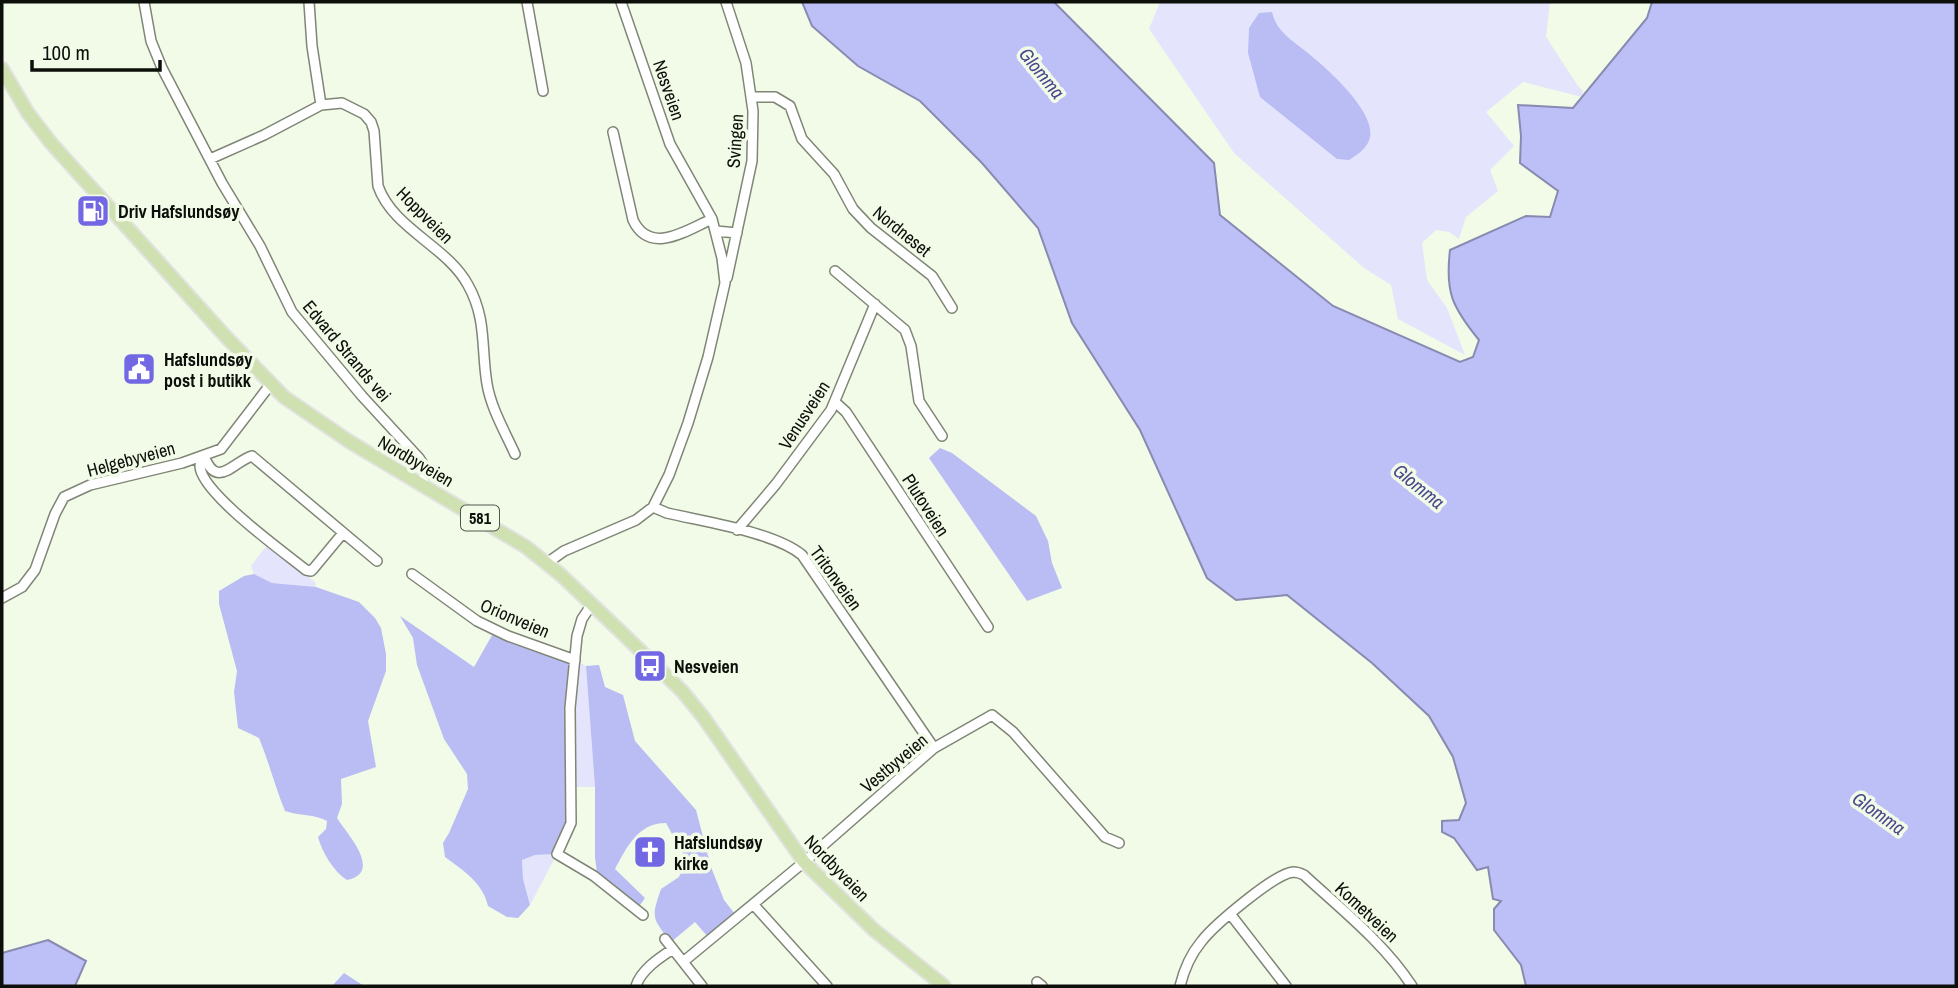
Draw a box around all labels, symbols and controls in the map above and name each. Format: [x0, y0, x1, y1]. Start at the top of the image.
scale bar [32, 28, 159, 72]
text: 100 m [42, 38, 90, 67]
water label: Glomma [1013, 42, 1071, 104]
street label: Nesveien [647, 56, 691, 124]
street label: Svingen [721, 113, 749, 169]
street label: Hoppveien [391, 181, 459, 249]
fuel station icon: Driv Hafslundsøy [74, 192, 112, 230]
place label: Driv Hafslundsøy [118, 199, 240, 224]
street label: Nordneset [868, 200, 936, 262]
street label: Edvard Strands vei [297, 295, 397, 407]
place label: Hafslundsøy post i butikk [164, 347, 253, 393]
public building icon: Hafslundsøy post i butikk [120, 350, 158, 388]
street label: Venusveien [773, 376, 835, 454]
street label: Nordbyveien [374, 429, 458, 493]
street label: Helgebyveien [84, 435, 178, 483]
water label: Glomma [1388, 457, 1450, 515]
street label: Plutoveien [897, 469, 955, 541]
road number: 581 [461, 505, 499, 530]
street label: Tritonveien [804, 541, 868, 615]
street label: Orionveien [477, 592, 553, 644]
bus stop icon: Nesveien [631, 647, 669, 685]
place label: Nesveien [674, 654, 739, 679]
street label: Vestbyveien [855, 728, 933, 798]
water label: Glomma [1847, 785, 1911, 841]
street label: Nordbyveien [799, 829, 875, 907]
place label: Hafslundsøy kirke [674, 830, 763, 876]
church icon: Hafslundsøy kirke [631, 833, 669, 871]
street label: Kometveien [1330, 876, 1404, 948]

